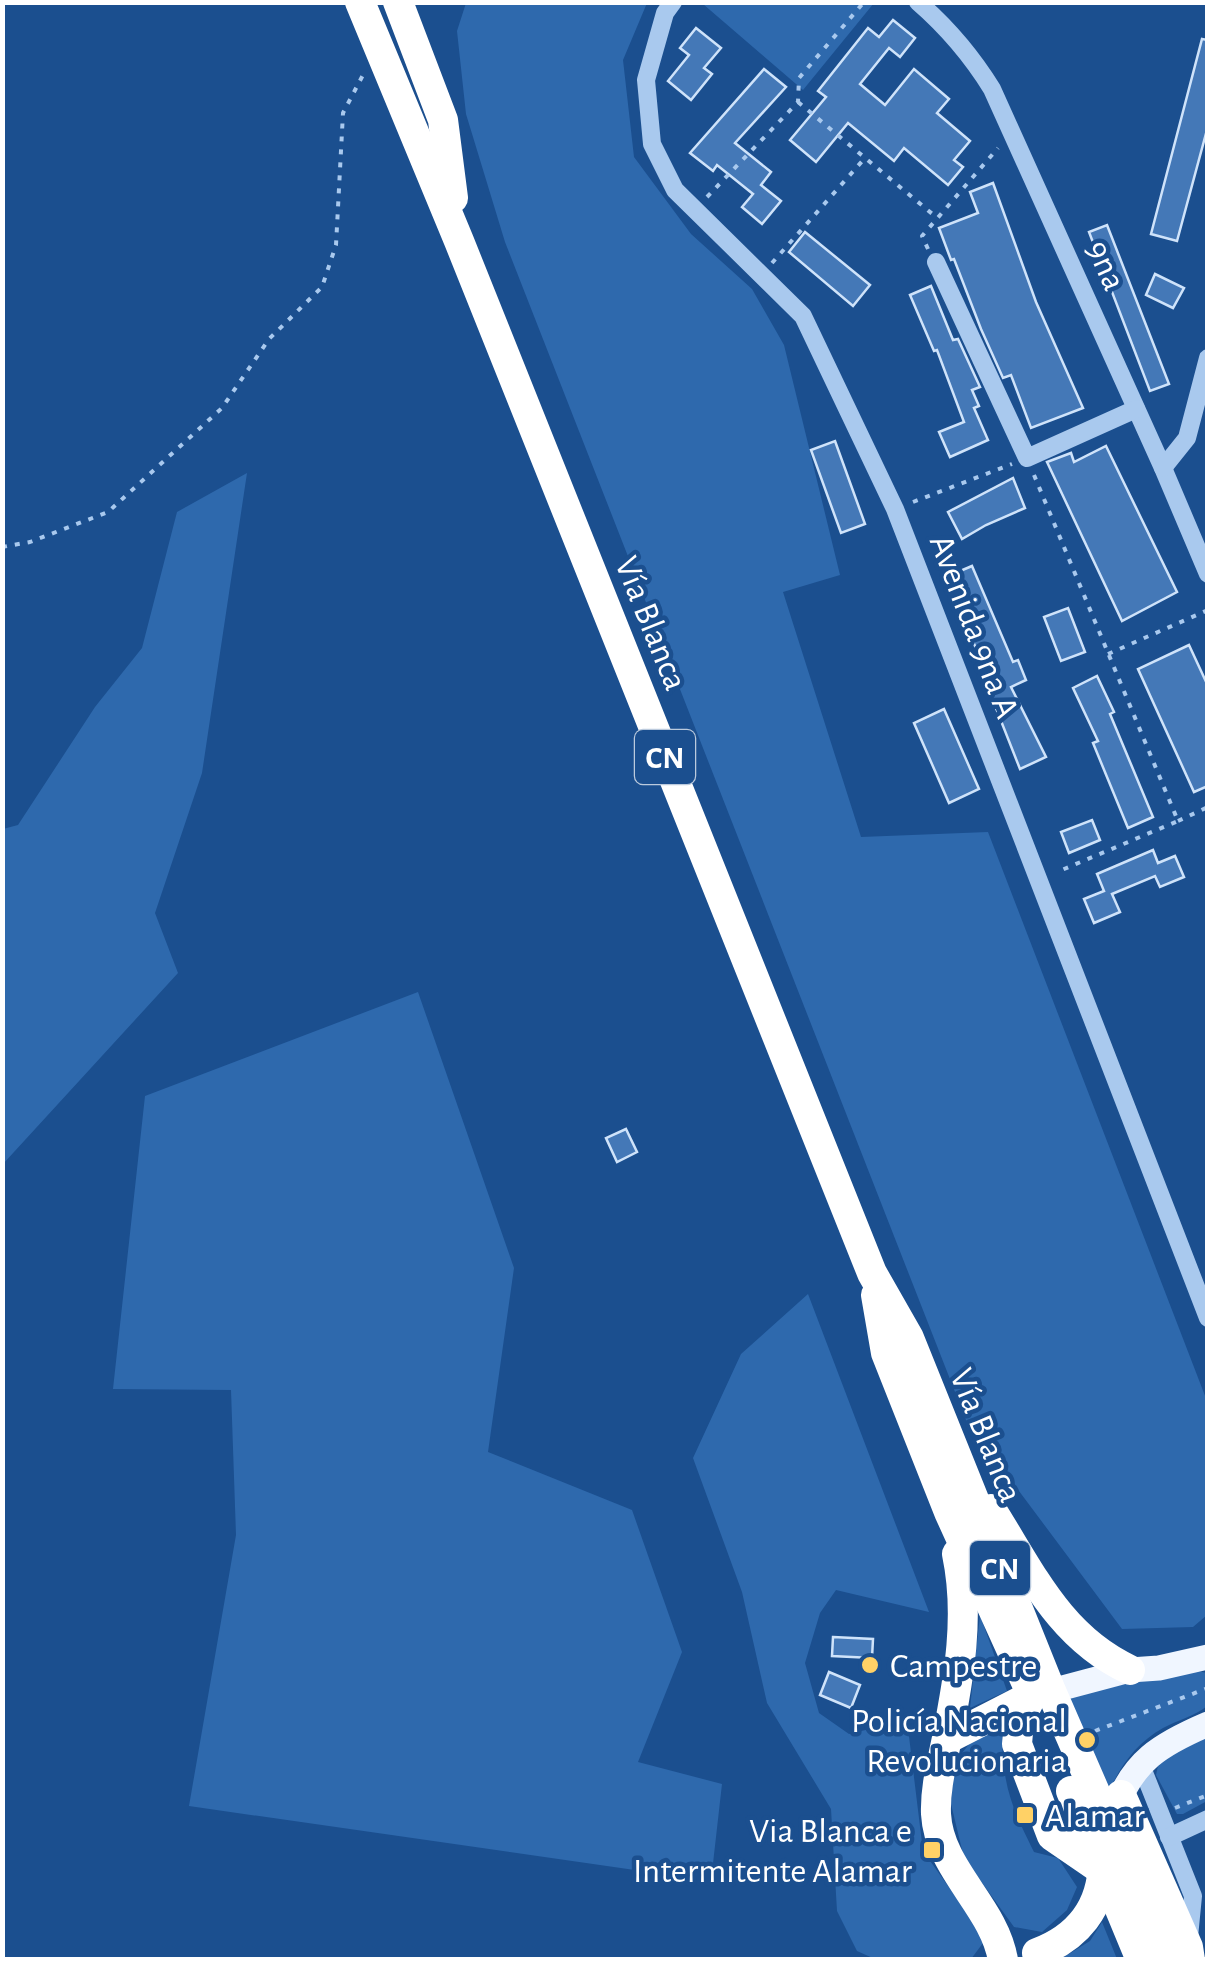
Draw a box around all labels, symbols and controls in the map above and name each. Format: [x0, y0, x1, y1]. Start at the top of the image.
street label: 9na [1079, 235, 1132, 296]
street label: Avenida 9na A [923, 530, 1025, 723]
street label: Vía Blanca [608, 552, 693, 695]
road number: CN [635, 730, 695, 784]
street label: Vía Blanca [943, 1364, 1028, 1507]
road number: CN [970, 1541, 1030, 1595]
place label: Campestre [890, 1649, 1038, 1684]
marker: Campestre [859, 1654, 881, 1676]
place label: Policía Nacional Revolucionaria [851, 1704, 1067, 1779]
marker: Policía Nacional Revolucionaria [1076, 1729, 1098, 1751]
place label: Alamar [1045, 1799, 1146, 1834]
marker: Alamar [1014, 1804, 1036, 1826]
place label: Via Blanca e Intermitente Alamar [633, 1814, 913, 1889]
marker: Via Blanca e Intermitente Alamar [921, 1839, 943, 1861]

